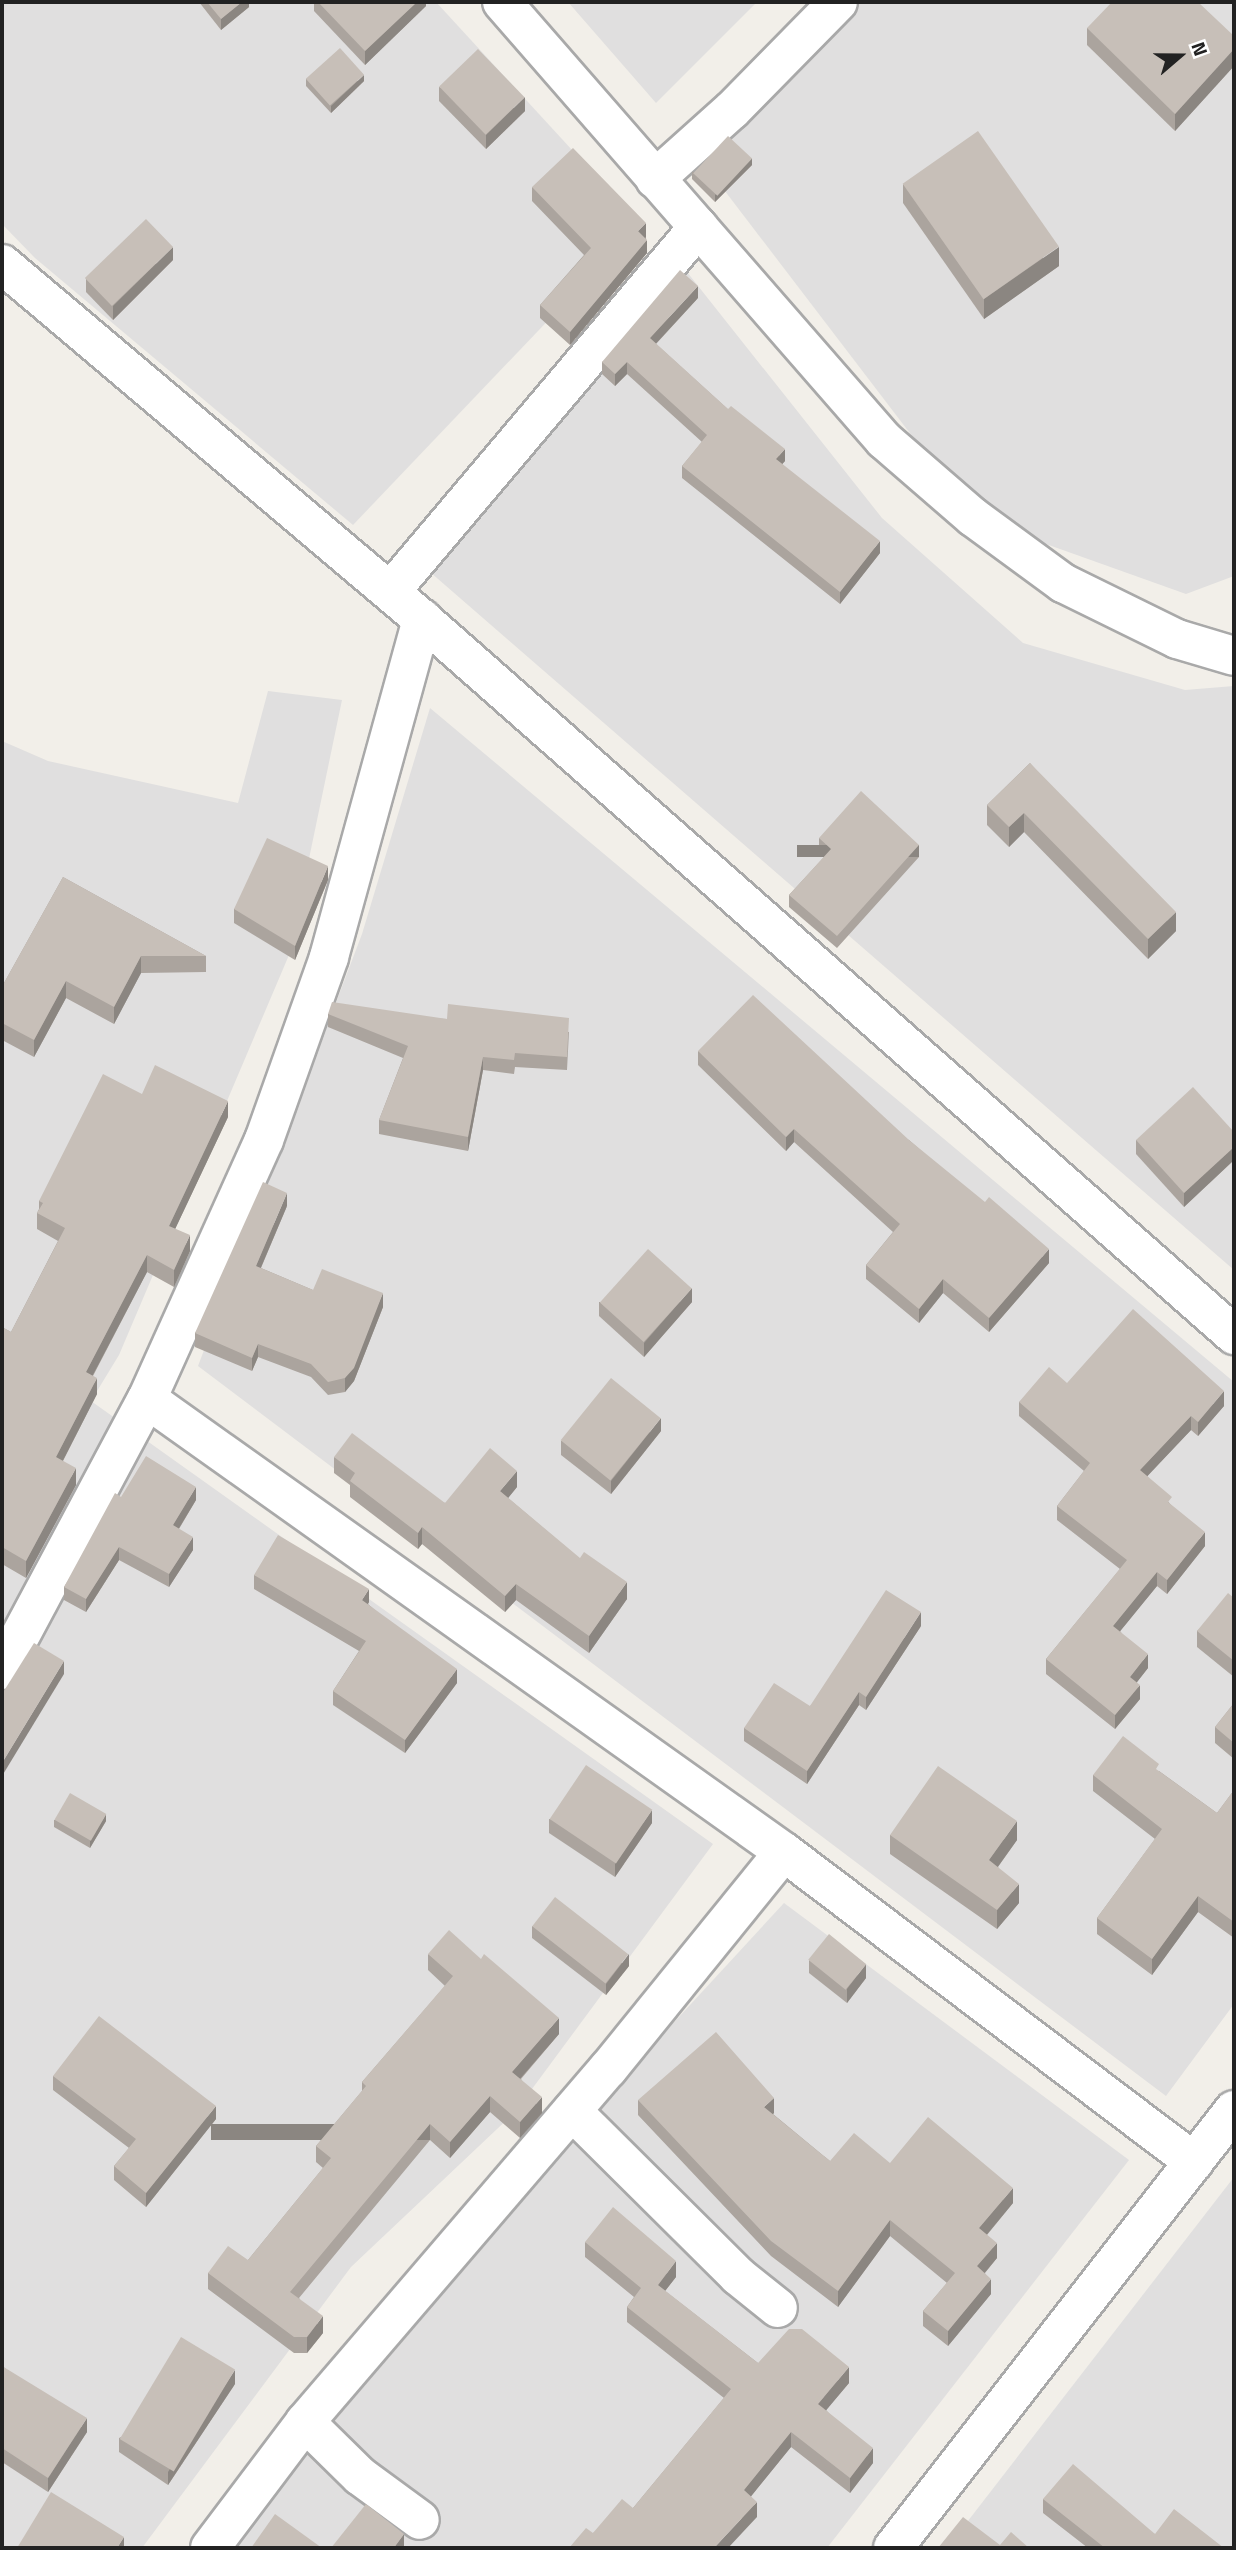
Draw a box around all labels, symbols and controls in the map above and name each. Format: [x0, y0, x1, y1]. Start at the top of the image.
north arrow [1145, 21, 1215, 91]
text: N [1184, 37, 1216, 60]

